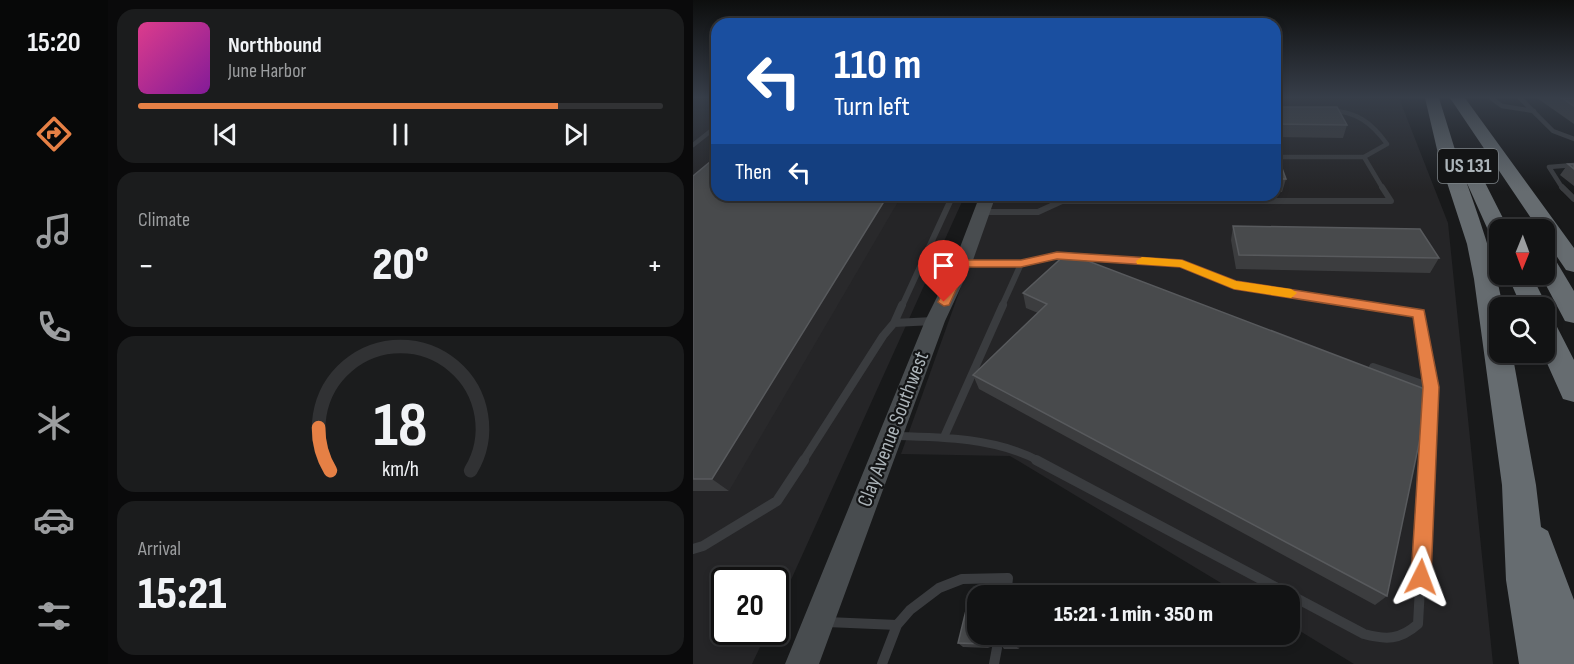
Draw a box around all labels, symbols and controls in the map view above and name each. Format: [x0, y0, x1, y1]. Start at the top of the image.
text: 15:20 [27, 27, 81, 59]
text: Northbound [228, 32, 322, 59]
text: 110 m [834, 40, 921, 91]
icon: left [735, 42, 813, 120]
text: June Harbor [228, 59, 306, 83]
text: Turn left [834, 91, 910, 123]
icon: directions [33, 113, 75, 155]
icon: previous [209, 118, 242, 151]
icon: pause [384, 118, 417, 151]
icon: next [559, 118, 592, 151]
road number: US 131 [1438, 149, 1498, 183]
icon: left [783, 156, 816, 189]
text: Then [735, 159, 771, 186]
text: Climate [138, 208, 190, 232]
icon: music [33, 210, 75, 252]
north arrow [1489, 219, 1555, 285]
map controls [1489, 219, 1555, 363]
text: 20° [372, 238, 429, 293]
pin [918, 240, 969, 302]
text: − [138, 246, 154, 286]
text: + [647, 246, 663, 286]
icon: arrive [927, 249, 960, 282]
button: search [1489, 297, 1555, 363]
icon: phone [33, 306, 75, 348]
street label: Clay Avenue Southwest [852, 348, 934, 510]
text: 18 [374, 389, 427, 464]
icon: climate [33, 402, 75, 444]
text: km/h [382, 457, 419, 482]
icon: car [33, 499, 75, 541]
text: Arrival [138, 537, 181, 561]
position arrow [1389, 545, 1453, 609]
text: 15:21 [138, 567, 227, 622]
speed limit sign: 20 [711, 567, 789, 645]
icon: filters [33, 595, 75, 637]
text: 15:21 · 1 min · 350 m [1054, 601, 1213, 628]

